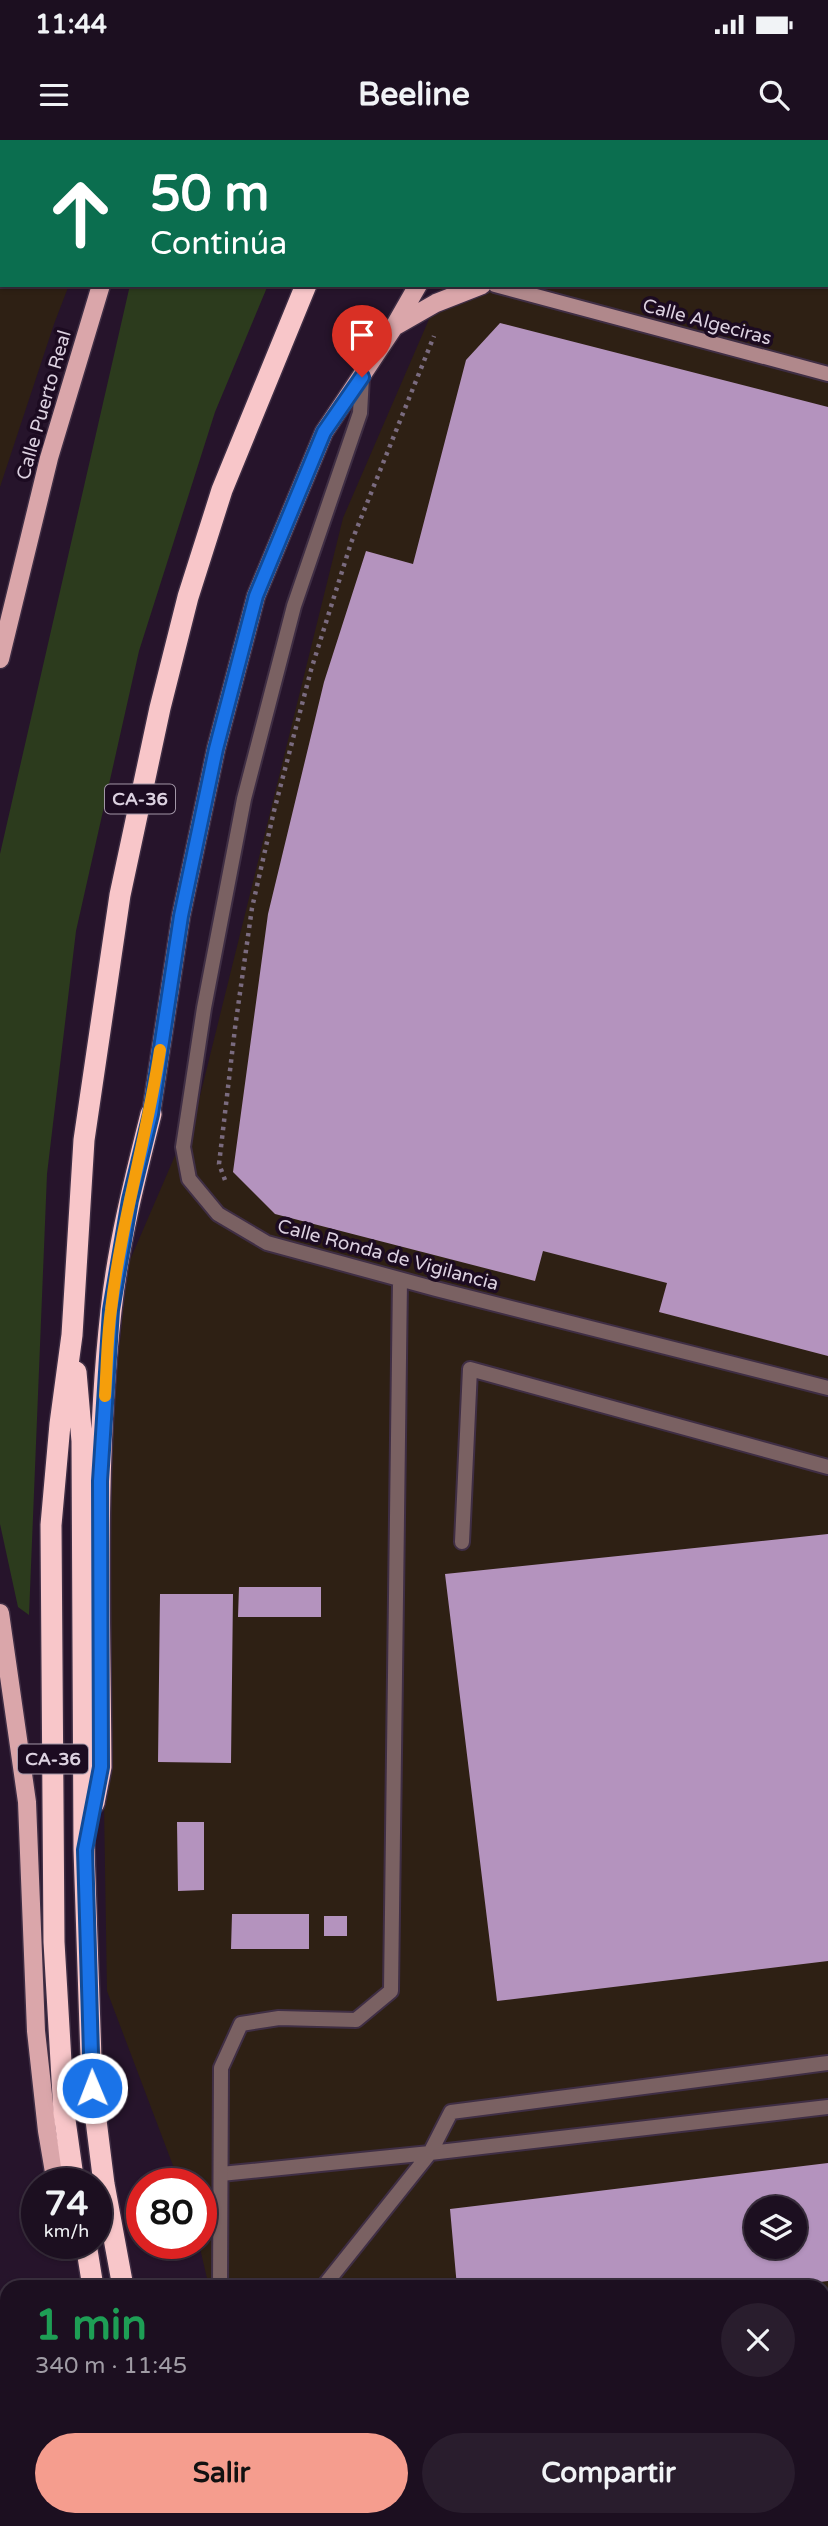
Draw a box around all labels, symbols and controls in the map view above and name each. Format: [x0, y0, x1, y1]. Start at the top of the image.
text: 11:44 [35, 9, 107, 40]
icon: menu [35, 76, 73, 114]
text: Beeline [358, 76, 470, 114]
icon: search [755, 76, 793, 114]
text: 50 m [150, 165, 269, 224]
icon: ahead [35, 168, 126, 259]
text: Continúa [150, 225, 287, 263]
street label: Calle Algeciras [640, 294, 774, 350]
pin [332, 305, 392, 377]
icon: arrive [343, 316, 381, 354]
street label: Calle Puerto Real [12, 328, 76, 482]
road number: CA-36 [105, 784, 175, 814]
street label: Calle Ronda de Vigilancia [275, 1215, 501, 1295]
road number: CA-36 [18, 1744, 88, 1774]
position arrow [55, 2051, 129, 2125]
speed limit sign: 80 [126, 2168, 217, 2259]
text: 74 [45, 2183, 88, 2225]
map controls [744, 2196, 807, 2259]
button: layers [744, 2196, 807, 2259]
text: km/h [44, 2220, 89, 2242]
text: 1 min [35, 2300, 147, 2351]
button: close [721, 2303, 795, 2377]
text: 340 m · 11:45 [35, 2352, 187, 2380]
button: Salir [35, 2433, 408, 2513]
button: Compartir [422, 2433, 795, 2513]

